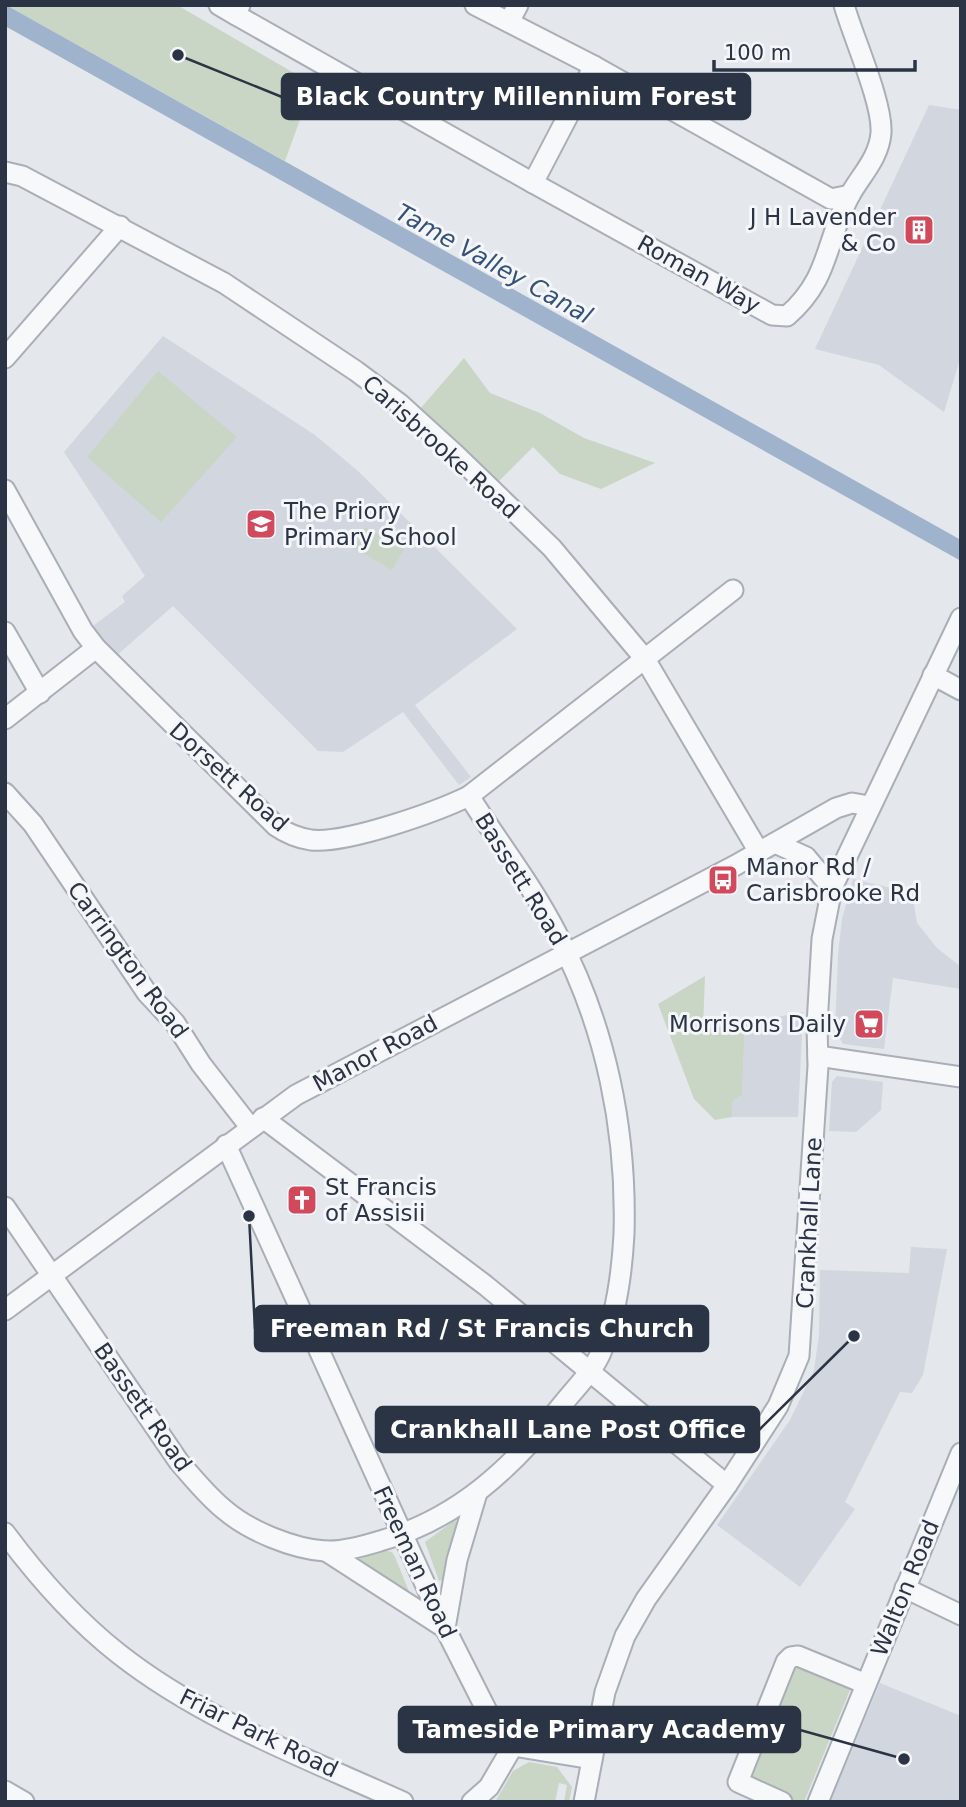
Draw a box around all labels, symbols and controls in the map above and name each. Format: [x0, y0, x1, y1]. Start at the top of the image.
scale bar [714, 28, 915, 72]
text: 100 m [724, 41, 791, 65]
callout: Black Country Millennium Forest [282, 74, 750, 119]
text: Black Country Millennium Forest [296, 83, 736, 111]
water label: Tame Valley Canal [391, 198, 597, 330]
place label: J H Lavender & Co [748, 204, 897, 256]
building icon: J H Lavender & Co [902, 213, 936, 247]
street label: Roman Way [633, 230, 765, 318]
street label: Carisbrooke Road [357, 370, 525, 524]
place label: The Priory Primary School [283, 498, 457, 550]
school or university icon: The Priory Primary School [244, 507, 278, 541]
street label: Dorsett Road [164, 717, 294, 837]
street label: Bassett Road [470, 808, 572, 950]
place label: Manor Rd / Carisbrooke Rd [746, 854, 920, 906]
bus stop icon: Manor Rd / Carisbrooke Rd [706, 863, 740, 897]
street label: Carrington Road [63, 877, 193, 1043]
supermarket icon: Morrisons Daily [852, 1007, 886, 1041]
street label: Manor Road [308, 1009, 442, 1097]
place label: Morrisons Daily [669, 1011, 846, 1037]
street label: Crankhall Lane [792, 1136, 826, 1310]
place label: St Francis of Assisii [325, 1174, 437, 1226]
church icon: St Francis of Assisii [285, 1183, 319, 1217]
callout: Freeman Rd / St Francis Church [255, 1306, 708, 1351]
text: Freeman Rd / St Francis Church [270, 1315, 694, 1343]
street label: Bassett Road [89, 1338, 197, 1476]
callout: Crankhall Lane Post Office [376, 1407, 759, 1452]
text: Crankhall Lane Post Office [390, 1416, 746, 1444]
street label: Freeman Road [368, 1482, 462, 1642]
street label: Walton Road [866, 1516, 944, 1660]
street label: Friar Park Road [176, 1683, 342, 1783]
callout: Tameside Primary Academy [399, 1707, 800, 1752]
text: Tameside Primary Academy [413, 1716, 786, 1744]

